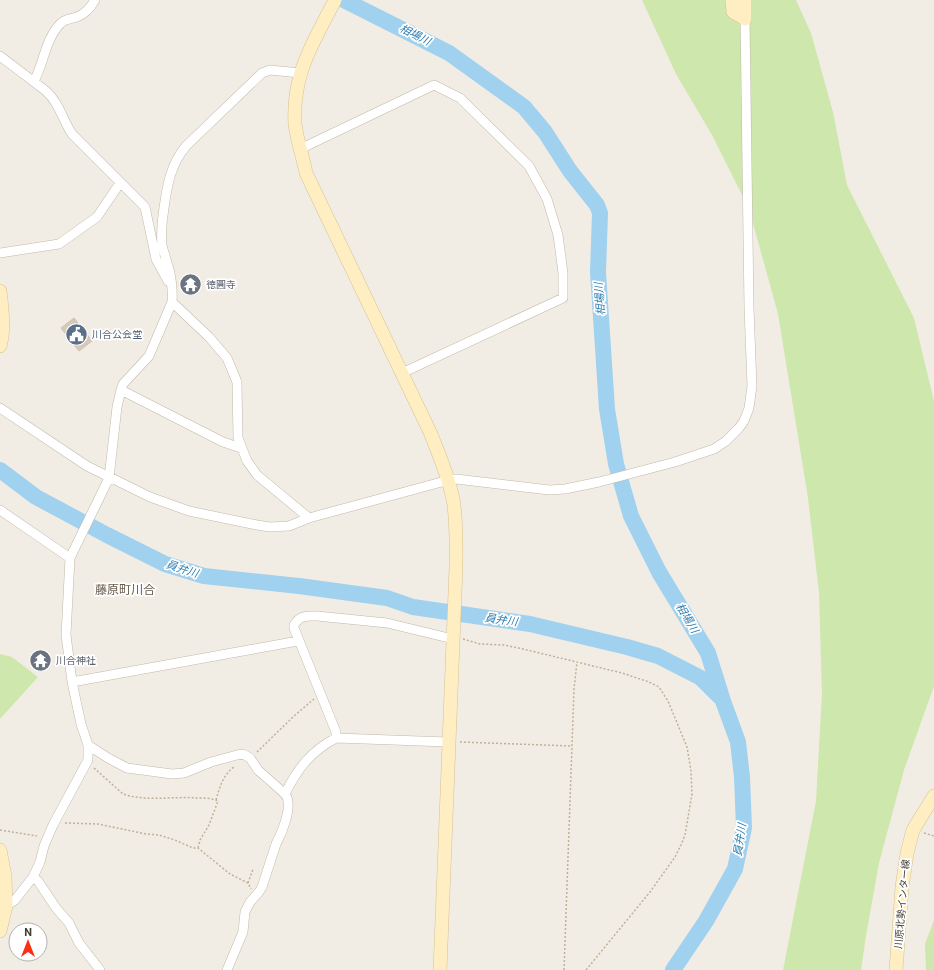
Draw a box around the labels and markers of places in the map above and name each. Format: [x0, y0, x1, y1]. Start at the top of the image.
temple icon: 徳圓寺 [177, 271, 203, 297]
place label: 徳圓寺 [206, 279, 236, 290]
public building icon: 川合公会堂 [64, 321, 90, 347]
place label: 川合公会堂 [92, 329, 142, 340]
temple icon: 川合神社 [27, 647, 53, 673]
place label: 川合神社 [56, 655, 96, 666]

